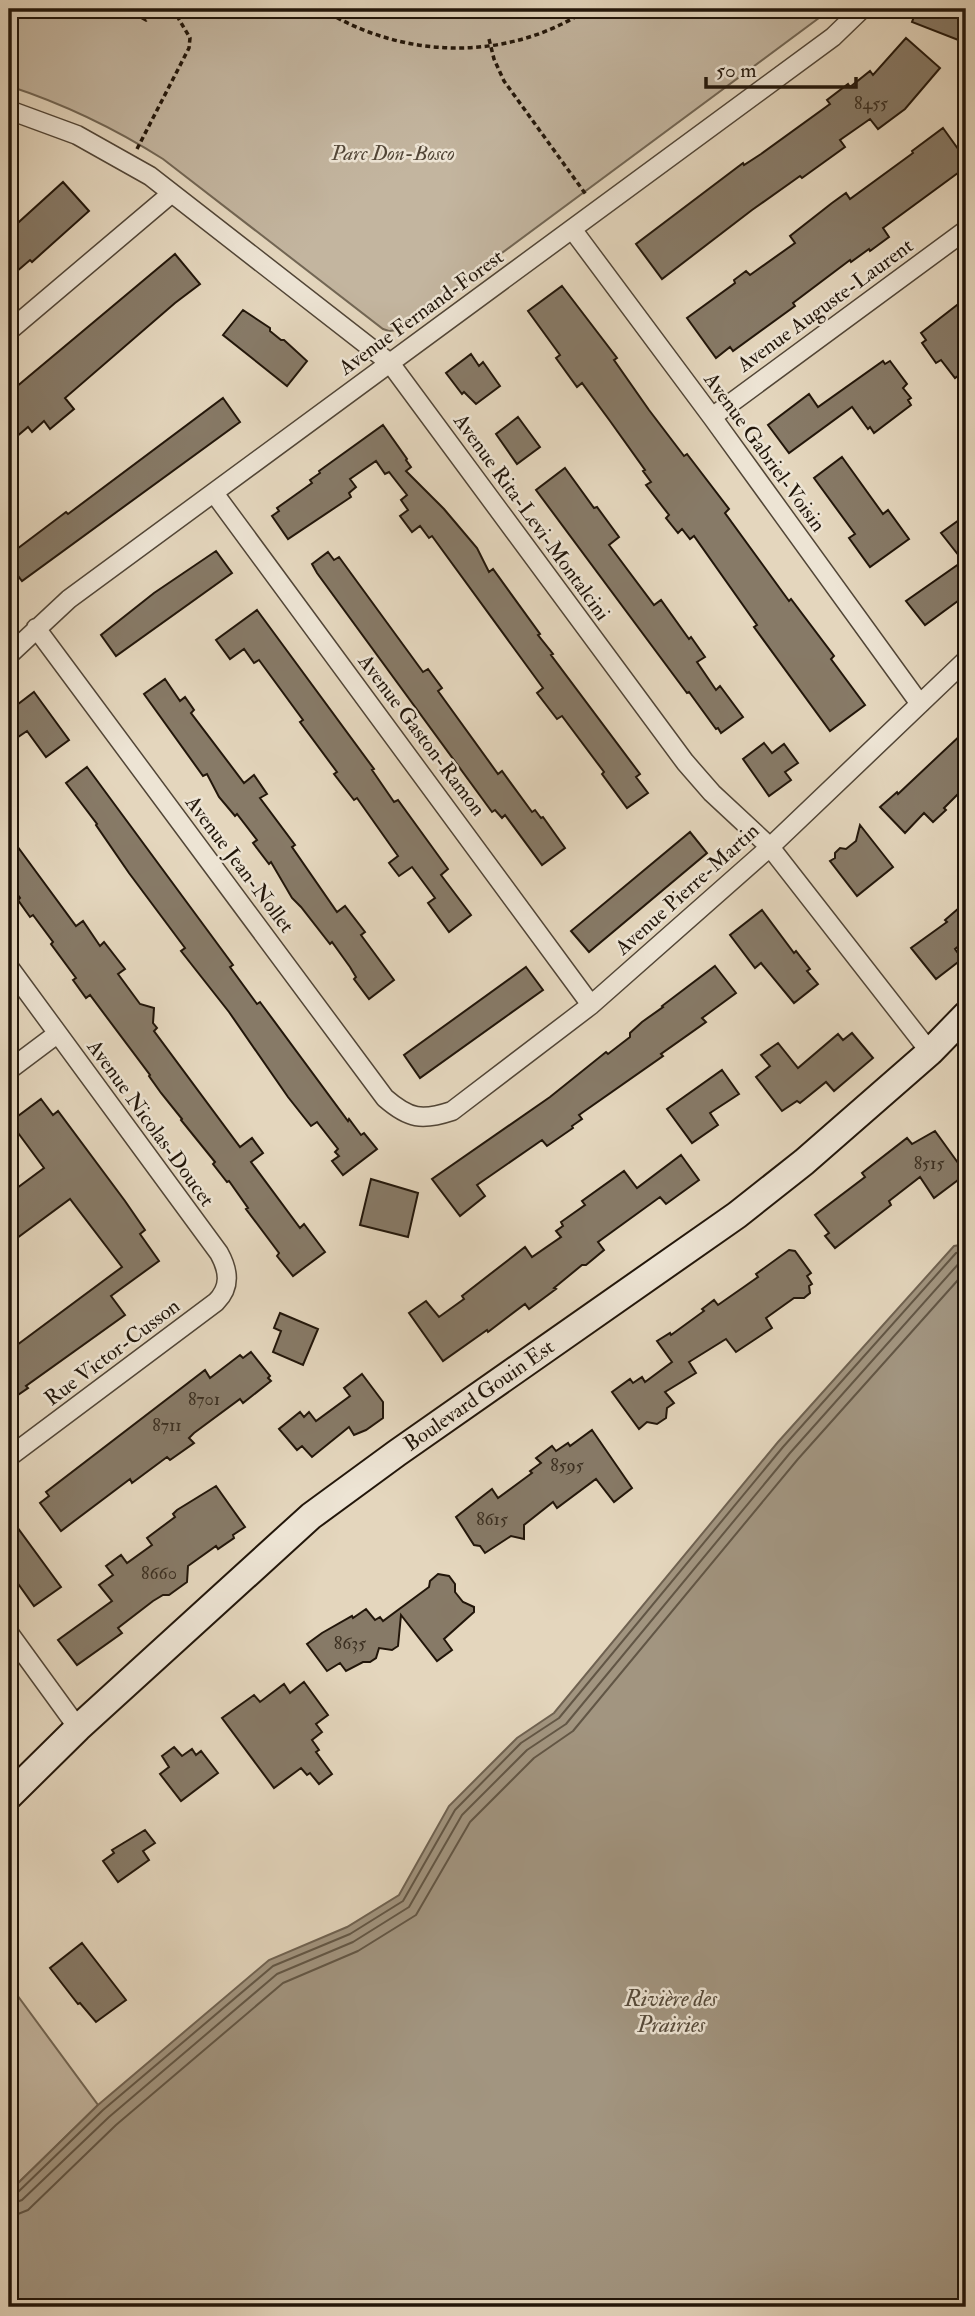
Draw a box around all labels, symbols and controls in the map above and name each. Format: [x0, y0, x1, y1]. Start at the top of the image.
scale bar [706, 46, 856, 90]
text: 50 m [716, 57, 757, 84]
house number: 8455 [854, 92, 888, 115]
park label: Parc Don-Bosco [330, 140, 455, 167]
street label: Avenue Auguste-Laurent [731, 232, 919, 379]
street label: Avenue Fernand-Forest [333, 243, 509, 382]
street label: Avenue Gabriel-Voisin [697, 367, 832, 537]
street label: Avenue Rita-Levi-Montalcini [447, 408, 616, 626]
street label: Avenue Gaston-Ramon [351, 648, 491, 822]
street label: Avenue Jean-Nollet [179, 789, 300, 938]
street label: Avenue Pierre-Martin [609, 817, 765, 962]
street label: Avenue Nicolas-Doucet [80, 1034, 220, 1212]
house number: 8515 [914, 1152, 944, 1175]
street label: Rue Victor-Cusson [39, 1293, 185, 1412]
street label: Boulevard Gouin Est [399, 1333, 560, 1457]
house number: 8701 [188, 1388, 220, 1411]
house number: 8711 [152, 1414, 182, 1437]
house number: 8595 [550, 1454, 584, 1477]
house number: 8615 [476, 1508, 508, 1531]
house number: 8660 [141, 1562, 177, 1585]
house number: 8635 [334, 1632, 366, 1655]
water label: Rivière des Prairies [624, 1984, 718, 2039]

